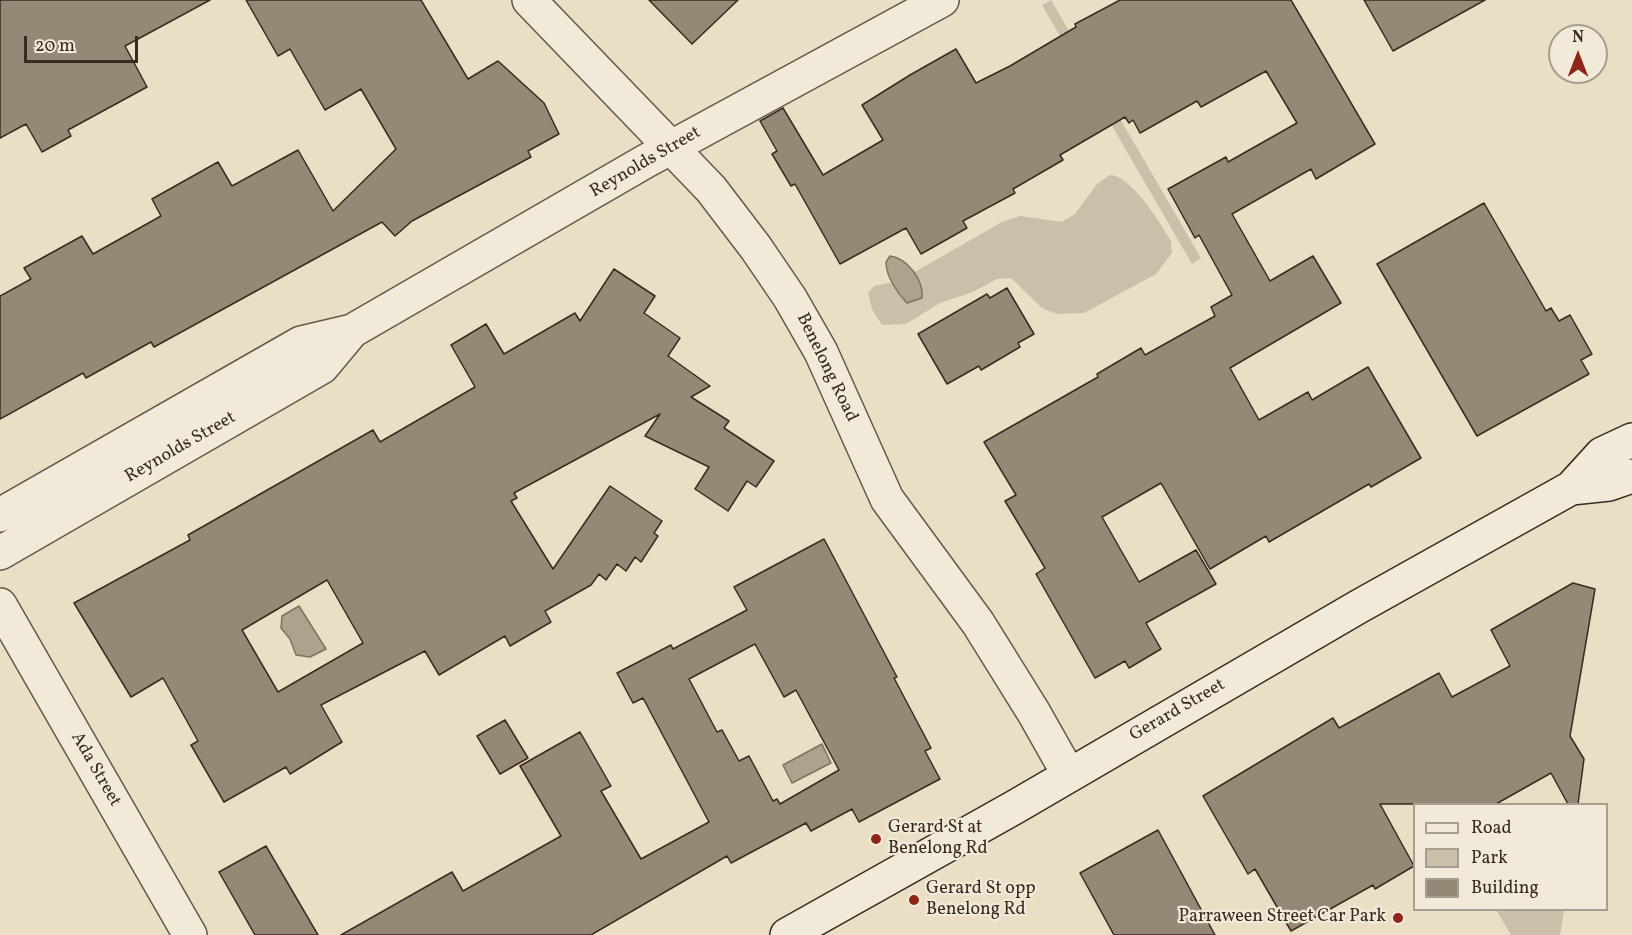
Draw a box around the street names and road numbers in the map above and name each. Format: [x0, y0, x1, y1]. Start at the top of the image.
street label: Reynolds Street [587, 123, 705, 203]
street label: Benelong Road [790, 310, 862, 426]
street label: Reynolds Street [122, 408, 240, 488]
street label: Gerard Street [1126, 675, 1230, 747]
street label: Ada Street [65, 729, 125, 811]

